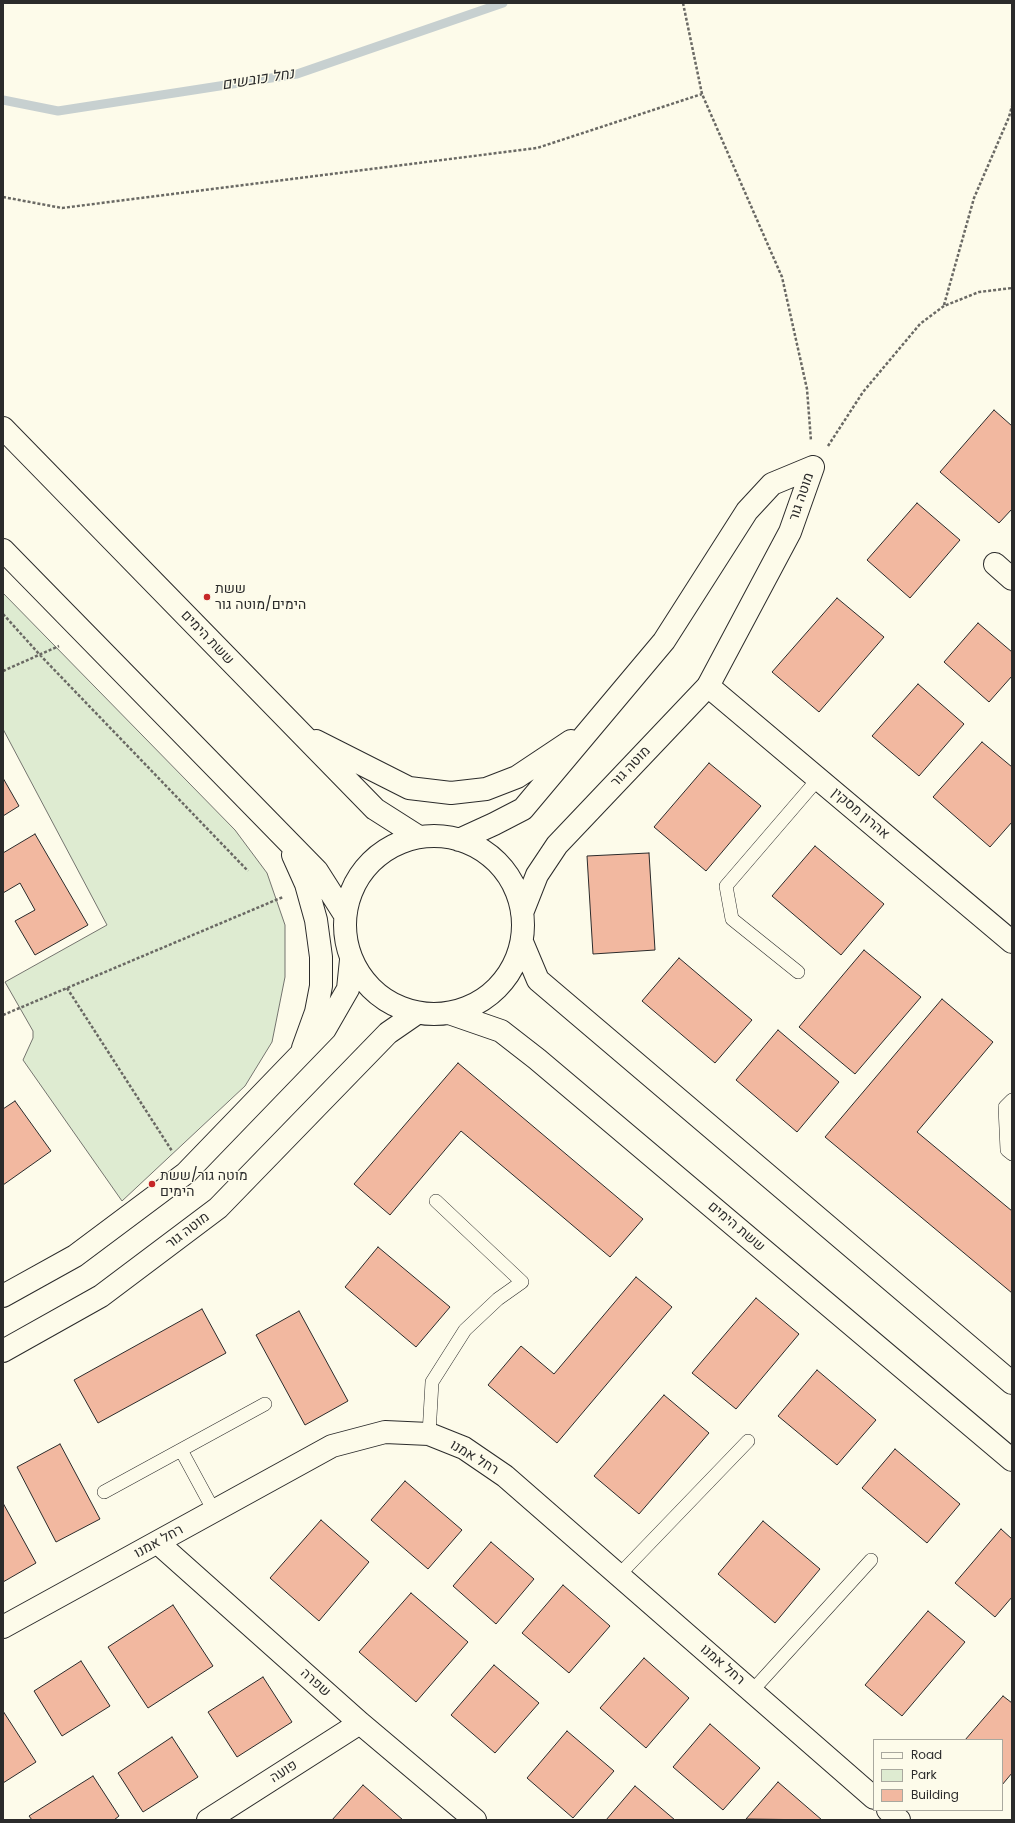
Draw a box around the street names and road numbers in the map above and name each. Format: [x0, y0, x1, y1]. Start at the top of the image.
street label: מוטה גור [786, 471, 818, 523]
street label: ששת הימים [177, 607, 237, 669]
street label: מוטה גור [608, 743, 654, 791]
street label: אהרון מסקין [828, 785, 892, 843]
street label: ששת הימים [704, 1198, 768, 1256]
street label: מוטה גור [163, 1209, 213, 1253]
street label: רחל אמנו [447, 1437, 501, 1479]
street label: רחל אמנו [132, 1522, 186, 1562]
street label: רחל אמנו [696, 1641, 748, 1689]
street label: שפרה [296, 1665, 334, 1701]
street label: פועה [267, 1757, 301, 1787]

